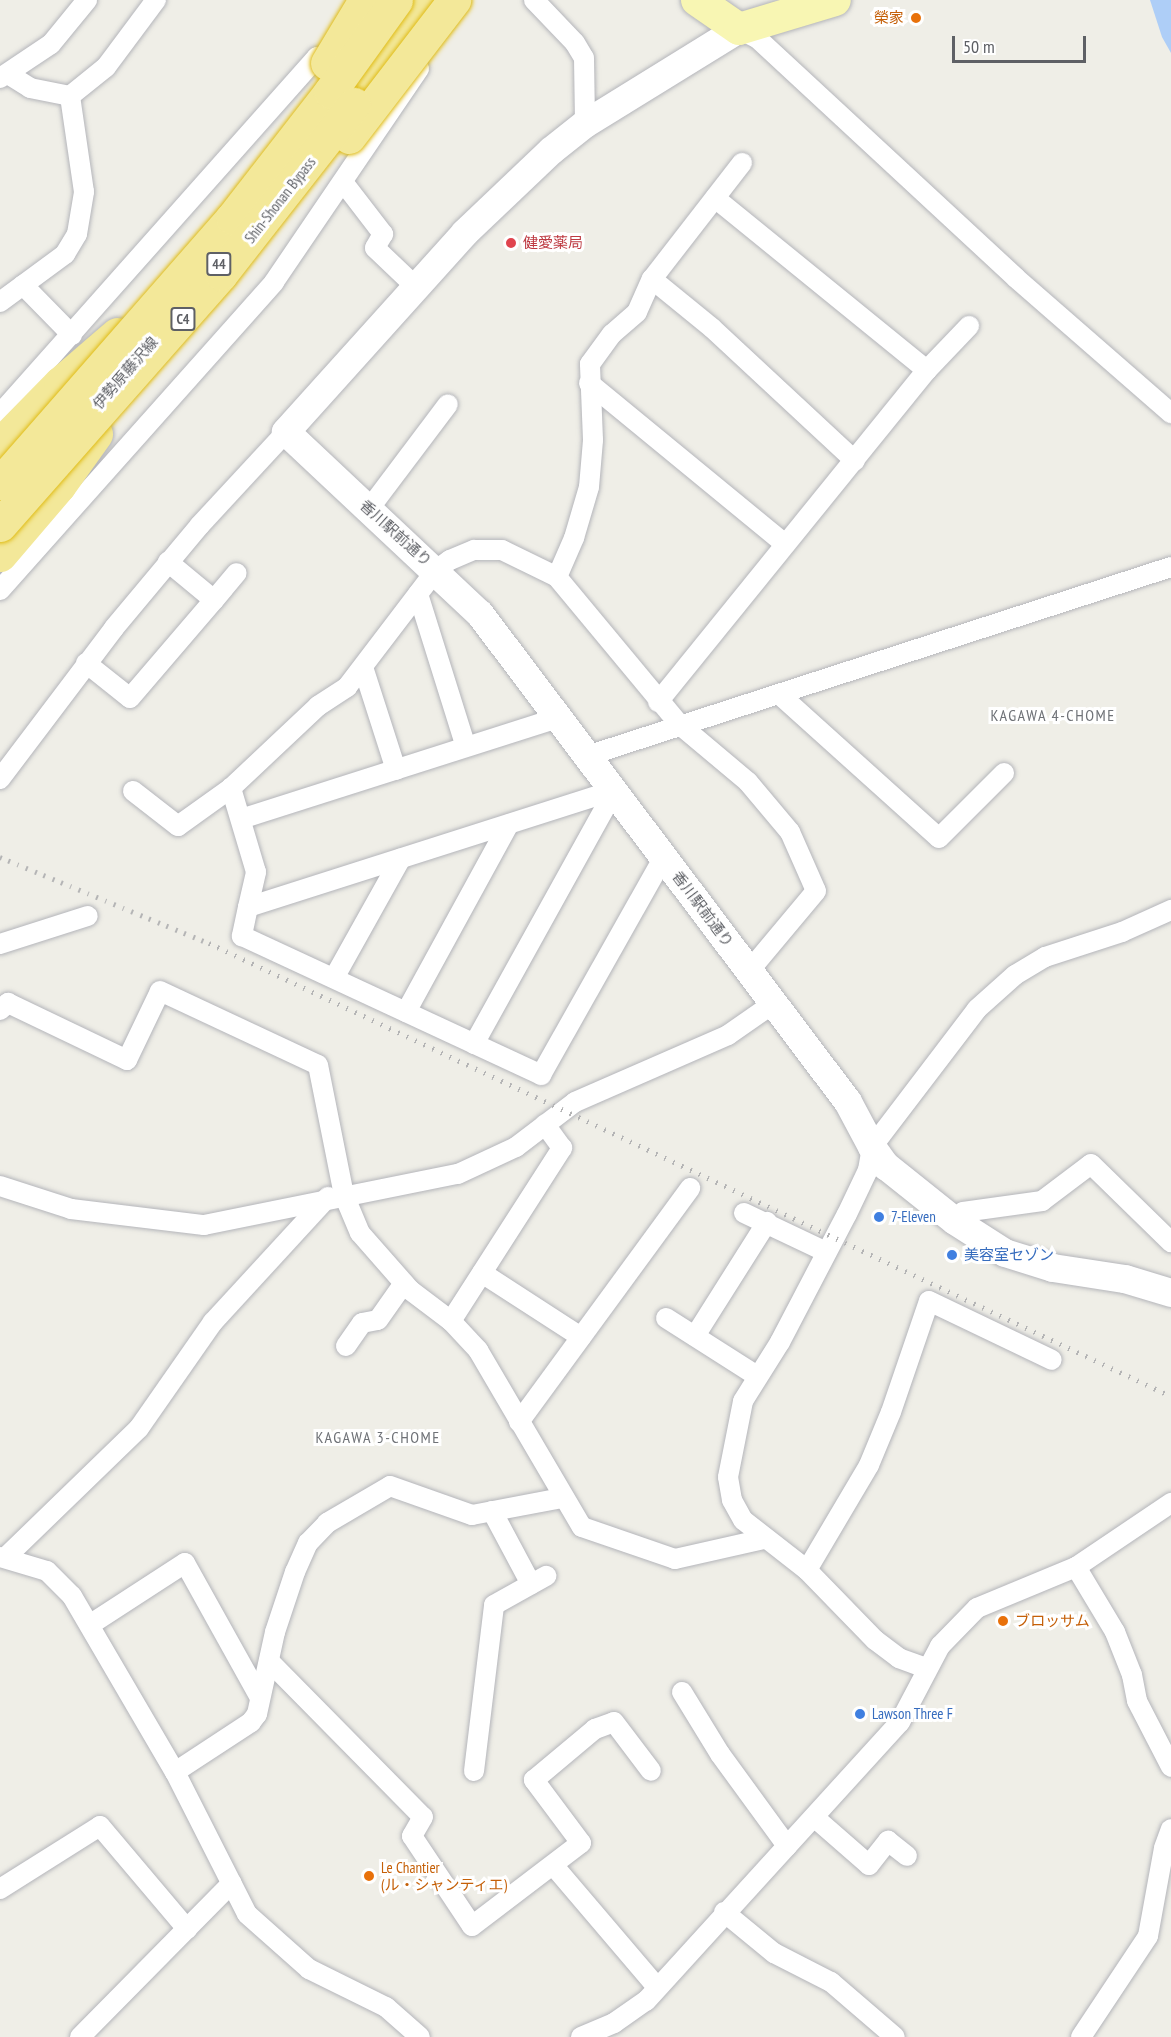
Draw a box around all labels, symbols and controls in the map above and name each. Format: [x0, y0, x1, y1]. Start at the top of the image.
place label: 榮家 [874, 9, 904, 27]
marker: 榮家 [909, 11, 923, 25]
scale bar [955, 24, 1088, 62]
text: 50 m [963, 35, 995, 58]
street label: Shin-Shonan Bypass [241, 153, 319, 247]
place label: 健愛薬局 [523, 234, 583, 252]
marker: 健愛薬局 [504, 236, 518, 250]
road number: 44 [206, 253, 232, 275]
road number: C4 [170, 308, 196, 330]
street label: 伊勢原藤沢線 [89, 333, 161, 413]
street label: 香川駅前通り [357, 496, 435, 570]
district label: KAGAWA 4-CHOME [990, 705, 1116, 725]
street label: 香川駅前通り [669, 868, 737, 950]
place label: 7-Eleven [891, 1208, 936, 1226]
marker: 7-Eleven [872, 1210, 886, 1224]
place label: 美容室セゾン [964, 1246, 1054, 1264]
marker: 美容室セゾン [945, 1248, 959, 1262]
district label: KAGAWA 3-CHOME [315, 1427, 441, 1447]
place label: ブロッサム [1015, 1612, 1090, 1630]
marker: ブロッサム [996, 1614, 1010, 1628]
place label: Lawson Three F [872, 1705, 953, 1723]
marker: Lawson Three F [853, 1707, 867, 1721]
place label: Le Chantier (ル・シャンティエ) [381, 1858, 508, 1893]
marker: Le Chantier (ル・シャンティエ) [362, 1869, 376, 1883]

